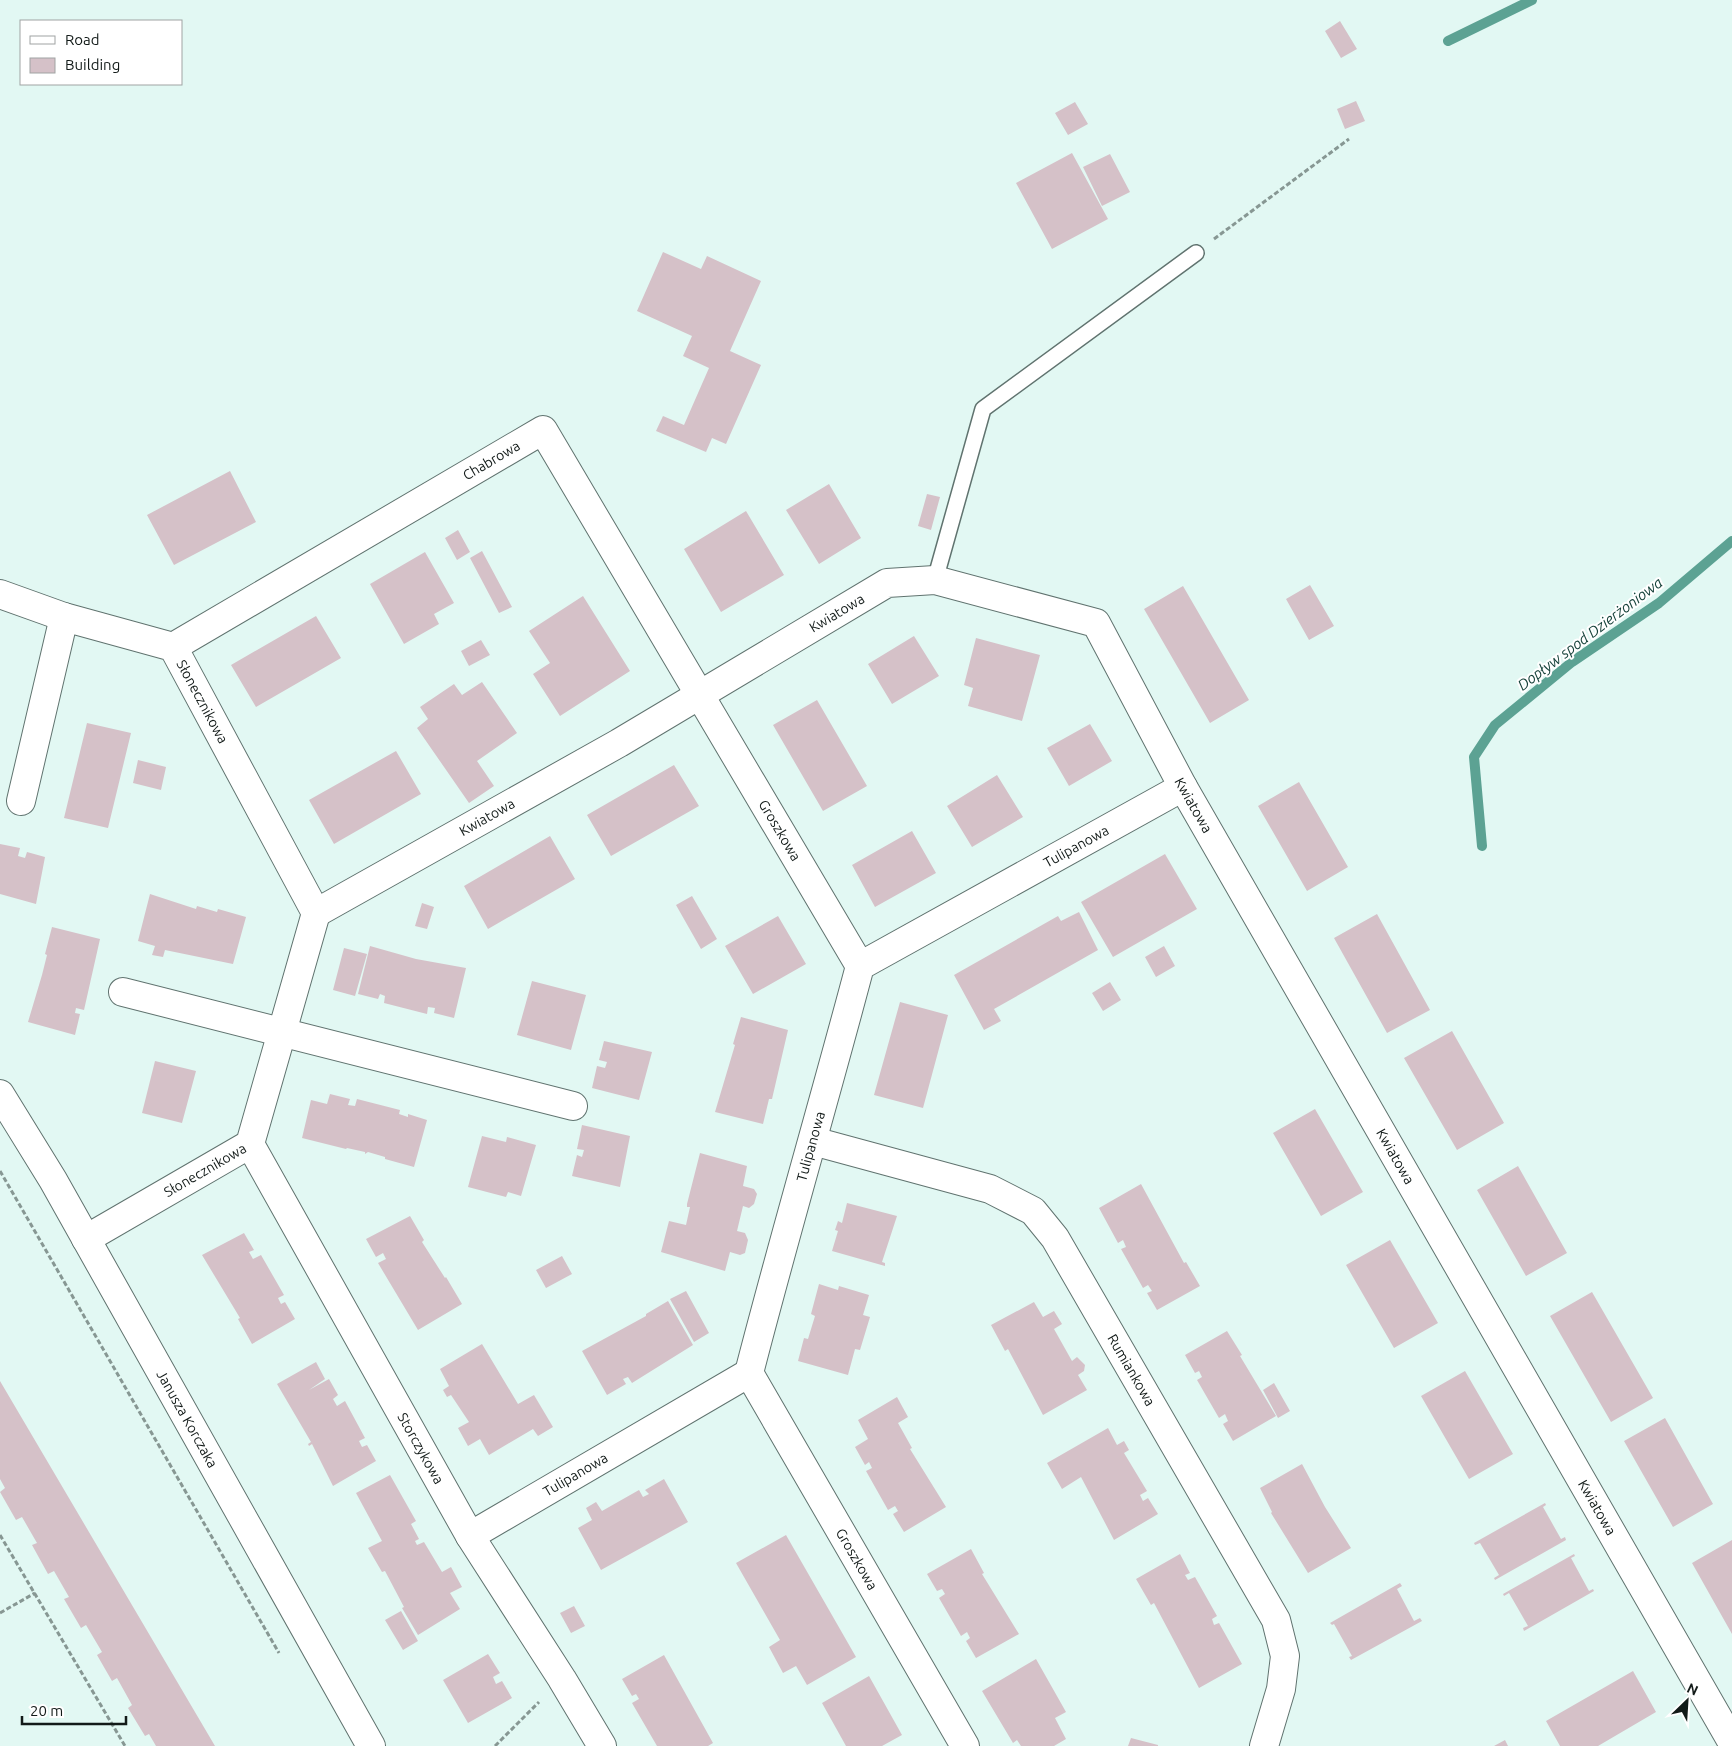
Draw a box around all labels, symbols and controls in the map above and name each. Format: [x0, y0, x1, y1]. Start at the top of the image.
legend [20, 20, 182, 85]
text: Road [65, 31, 100, 48]
text: Building [65, 56, 120, 73]
street label: Chabrowa [460, 437, 523, 483]
water label: Dopływ spod Dzierżoniowa [1514, 574, 1665, 694]
street label: Kwiatowa [806, 590, 867, 636]
street label: Słonecznikowa [173, 657, 231, 746]
street label: Kwiatowa [1171, 775, 1216, 836]
street label: Kwiatowa [456, 795, 518, 839]
street label: Groszkowa [755, 797, 804, 864]
street label: Tulipanowa [1041, 822, 1111, 871]
street label: Tulipanowa [793, 1109, 828, 1183]
street label: Kwiatowa [1373, 1126, 1418, 1187]
street label: Słonecznikowa [161, 1140, 249, 1200]
street label: Rumiankowa [1104, 1331, 1158, 1409]
street label: Janusza Korczaka [153, 1367, 221, 1470]
street label: Storczykowa [394, 1410, 447, 1487]
street label: Tulipanowa [540, 1449, 611, 1500]
street label: Kwiatowa [1575, 1477, 1619, 1538]
street label: Groszkowa [833, 1525, 881, 1593]
north arrow [1662, 1676, 1712, 1726]
text: N [1684, 1680, 1701, 1699]
scale bar [22, 1694, 126, 1726]
text: 20 m [30, 1702, 63, 1719]

